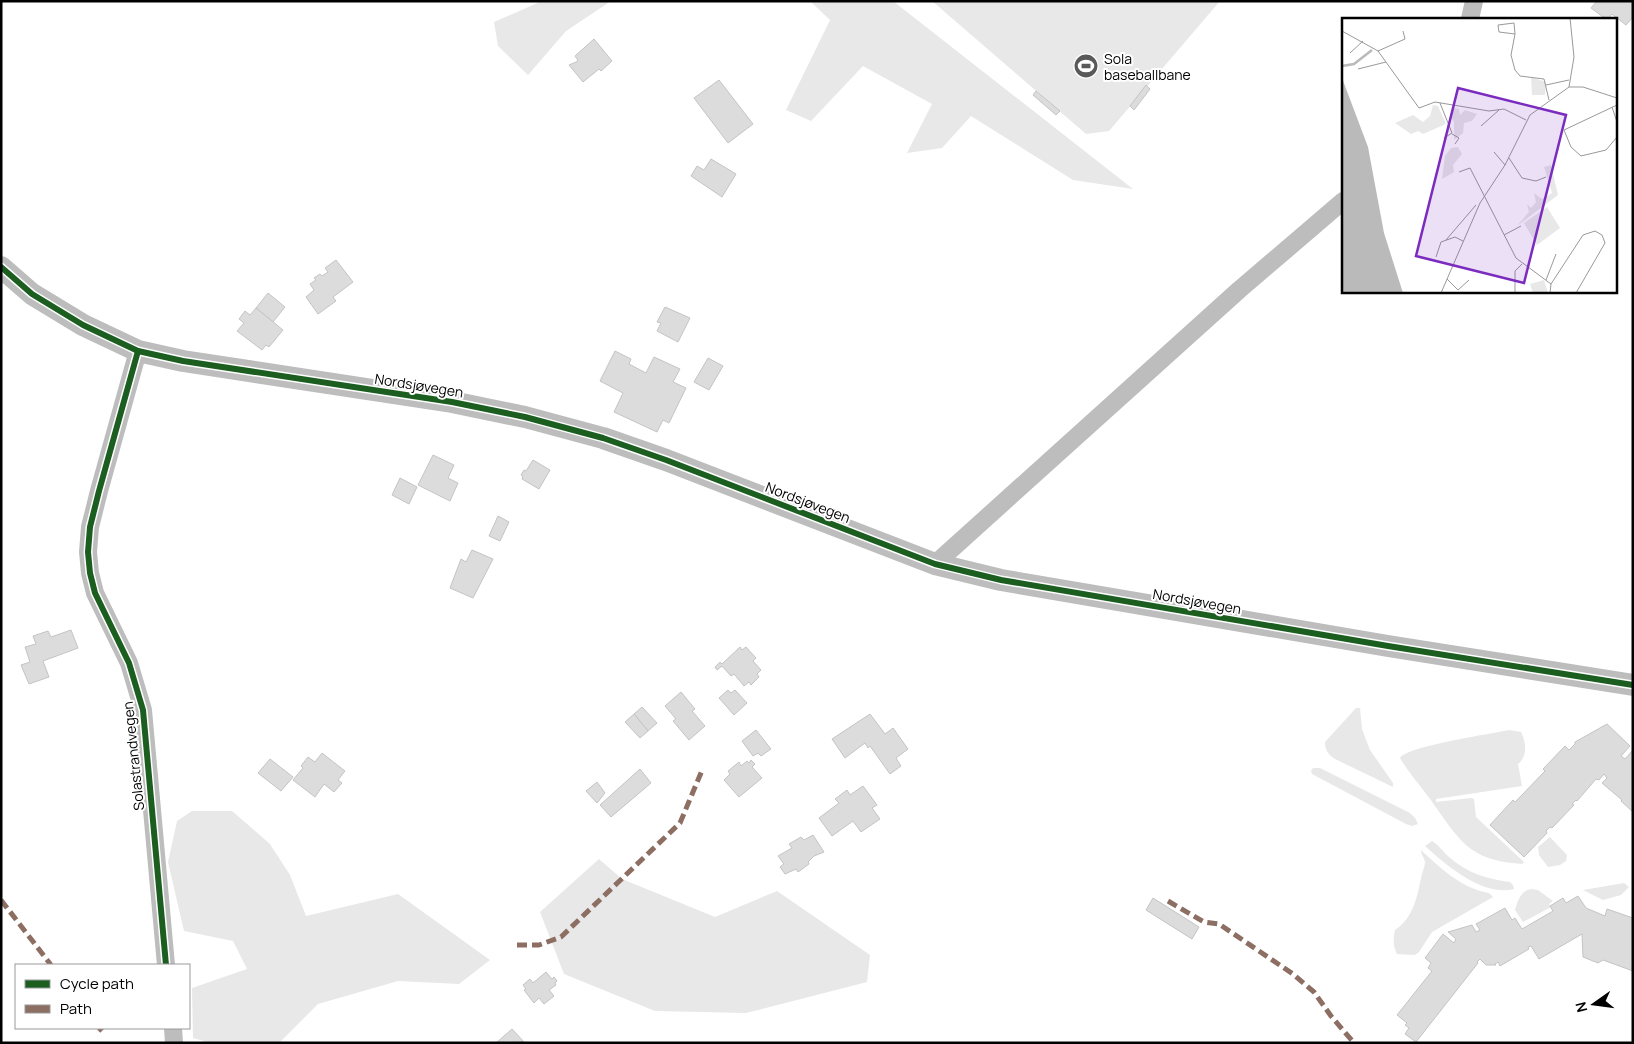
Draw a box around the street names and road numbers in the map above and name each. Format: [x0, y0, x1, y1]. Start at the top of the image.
street label: Nordsjøvegen [373, 369, 465, 401]
street label: Nordsjøvegen [763, 477, 853, 527]
street label: Nordsjøvegen [1151, 584, 1243, 618]
street label: Solastrandvegen [118, 700, 148, 812]

